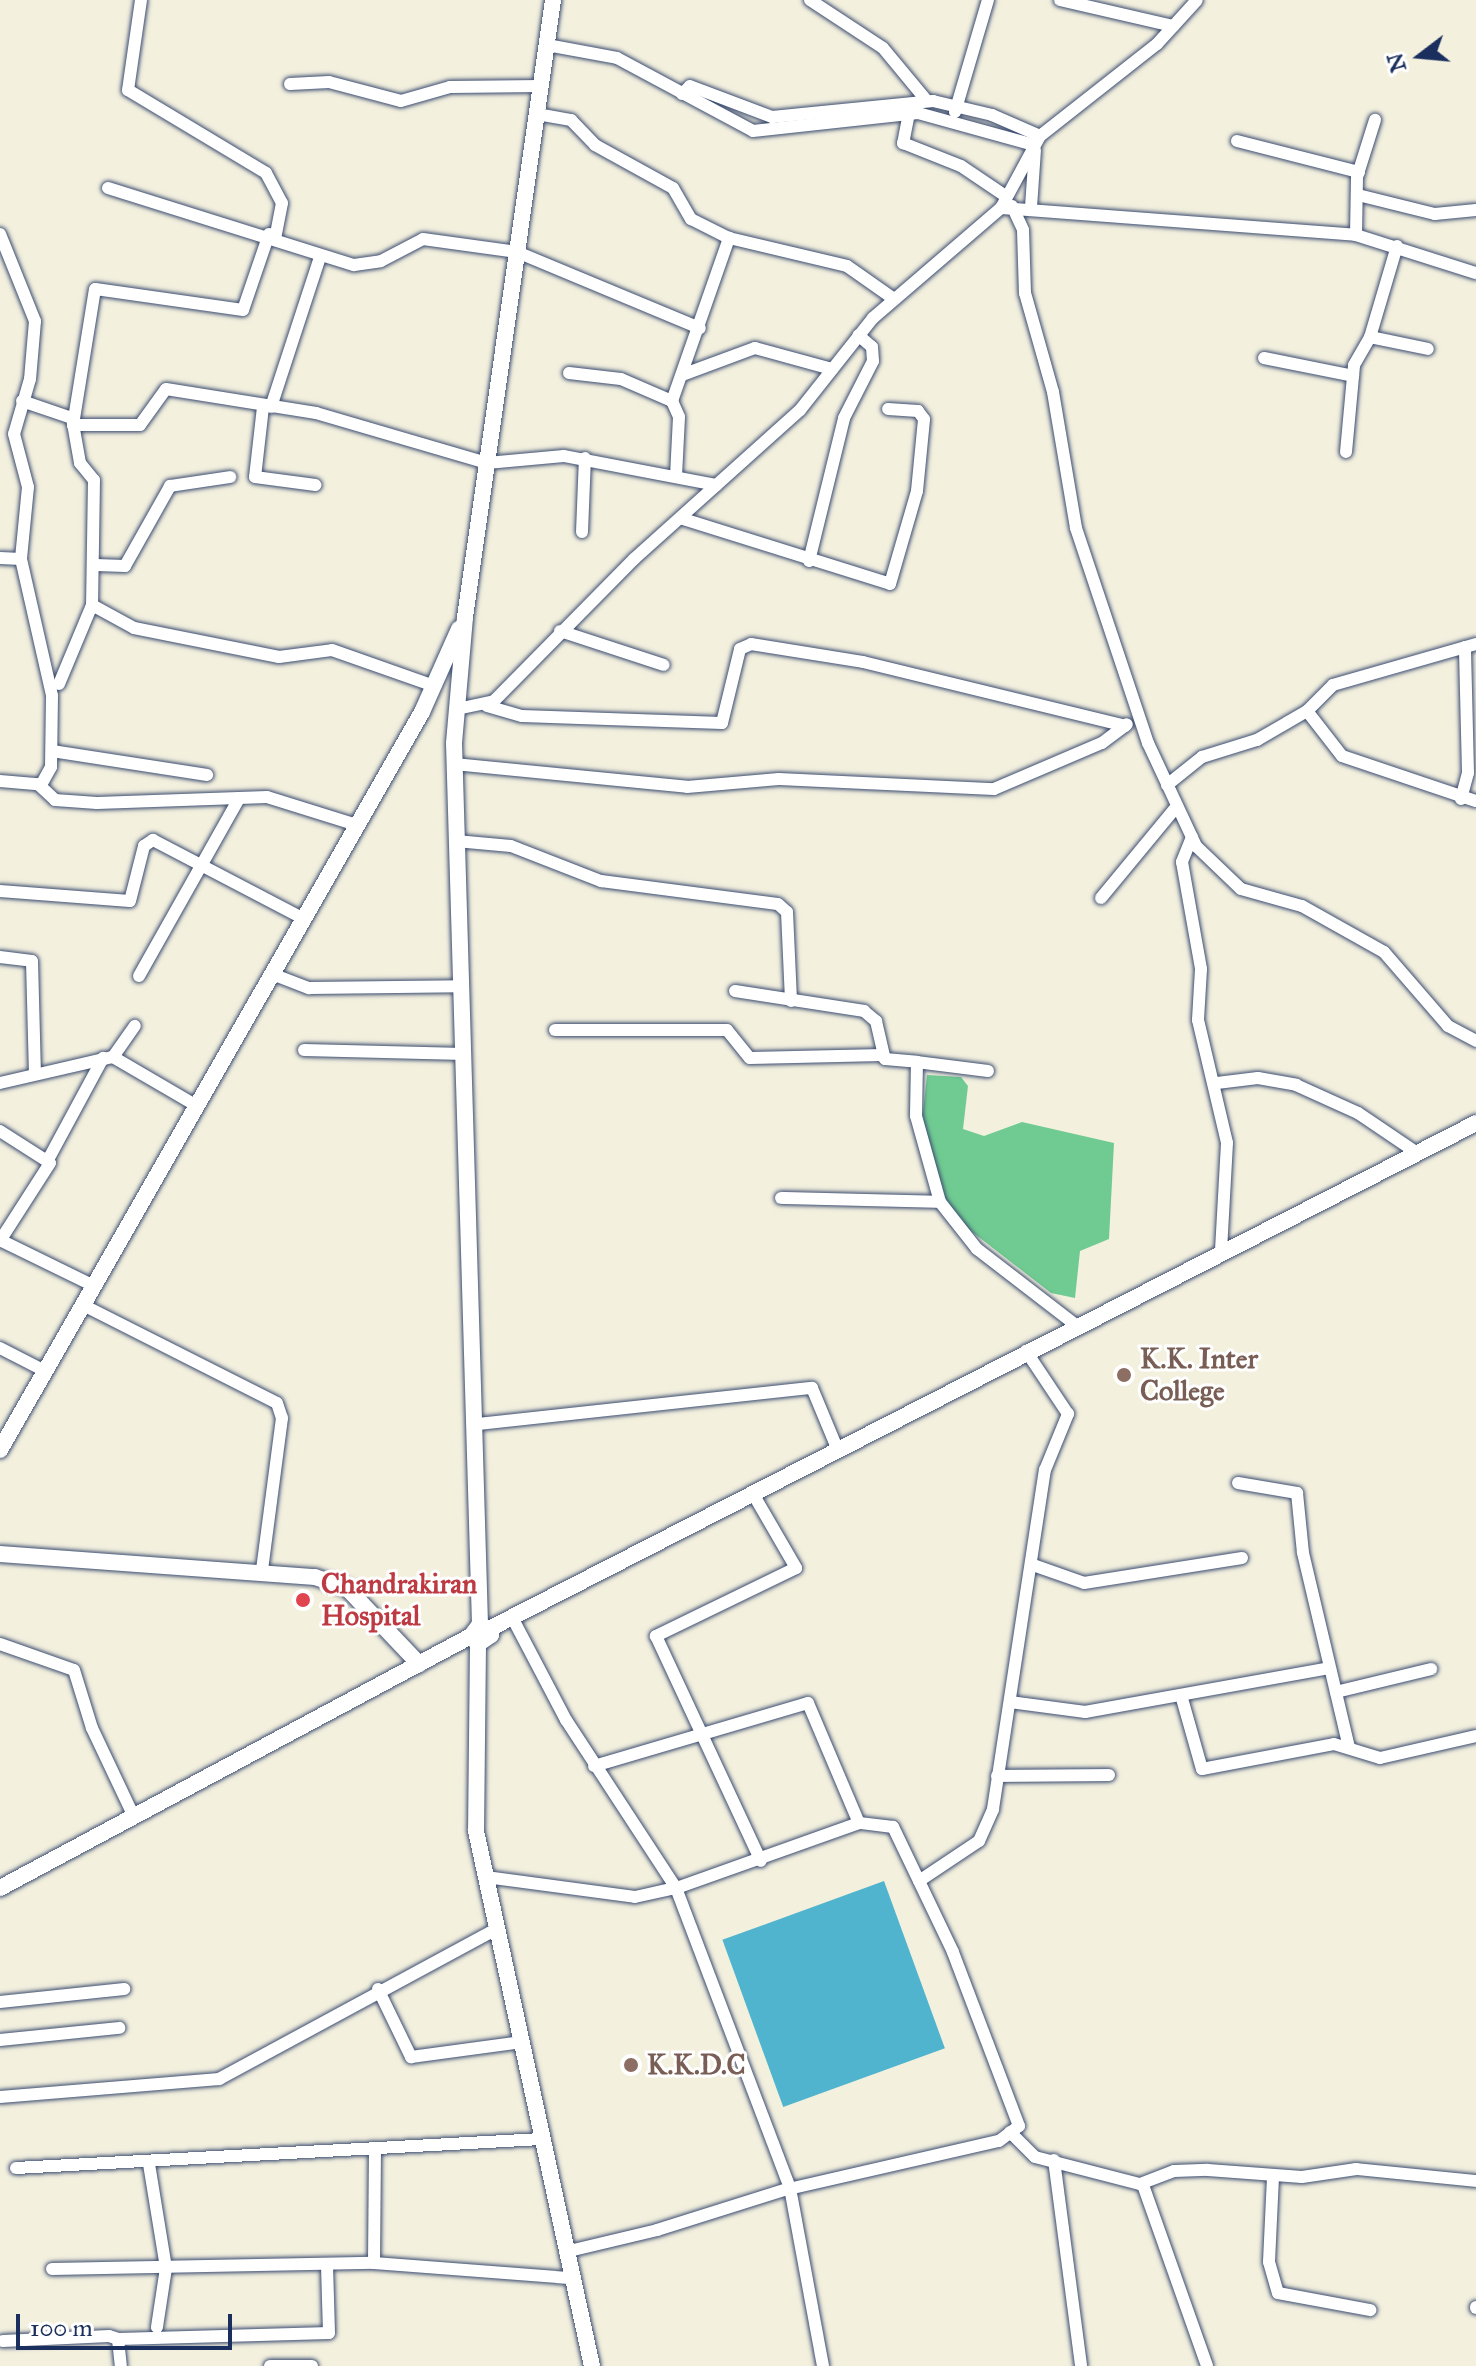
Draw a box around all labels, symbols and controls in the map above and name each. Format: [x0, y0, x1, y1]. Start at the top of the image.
north arrow [1380, 16, 1460, 96]
text: N [1381, 50, 1412, 75]
place label: K.K. Inter College [1140, 1342, 1258, 1408]
marker: K.K. Inter College [1115, 1366, 1133, 1384]
place label: Chandrakiran Hospital [321, 1567, 477, 1633]
marker: Chandrakiran Hospital [292, 1589, 314, 1611]
place label: K.K.D.C [647, 2048, 746, 2082]
marker: K.K.D.C [622, 2056, 640, 2074]
scale bar [20, 2298, 236, 2348]
text: 100 m [30, 2313, 93, 2343]

